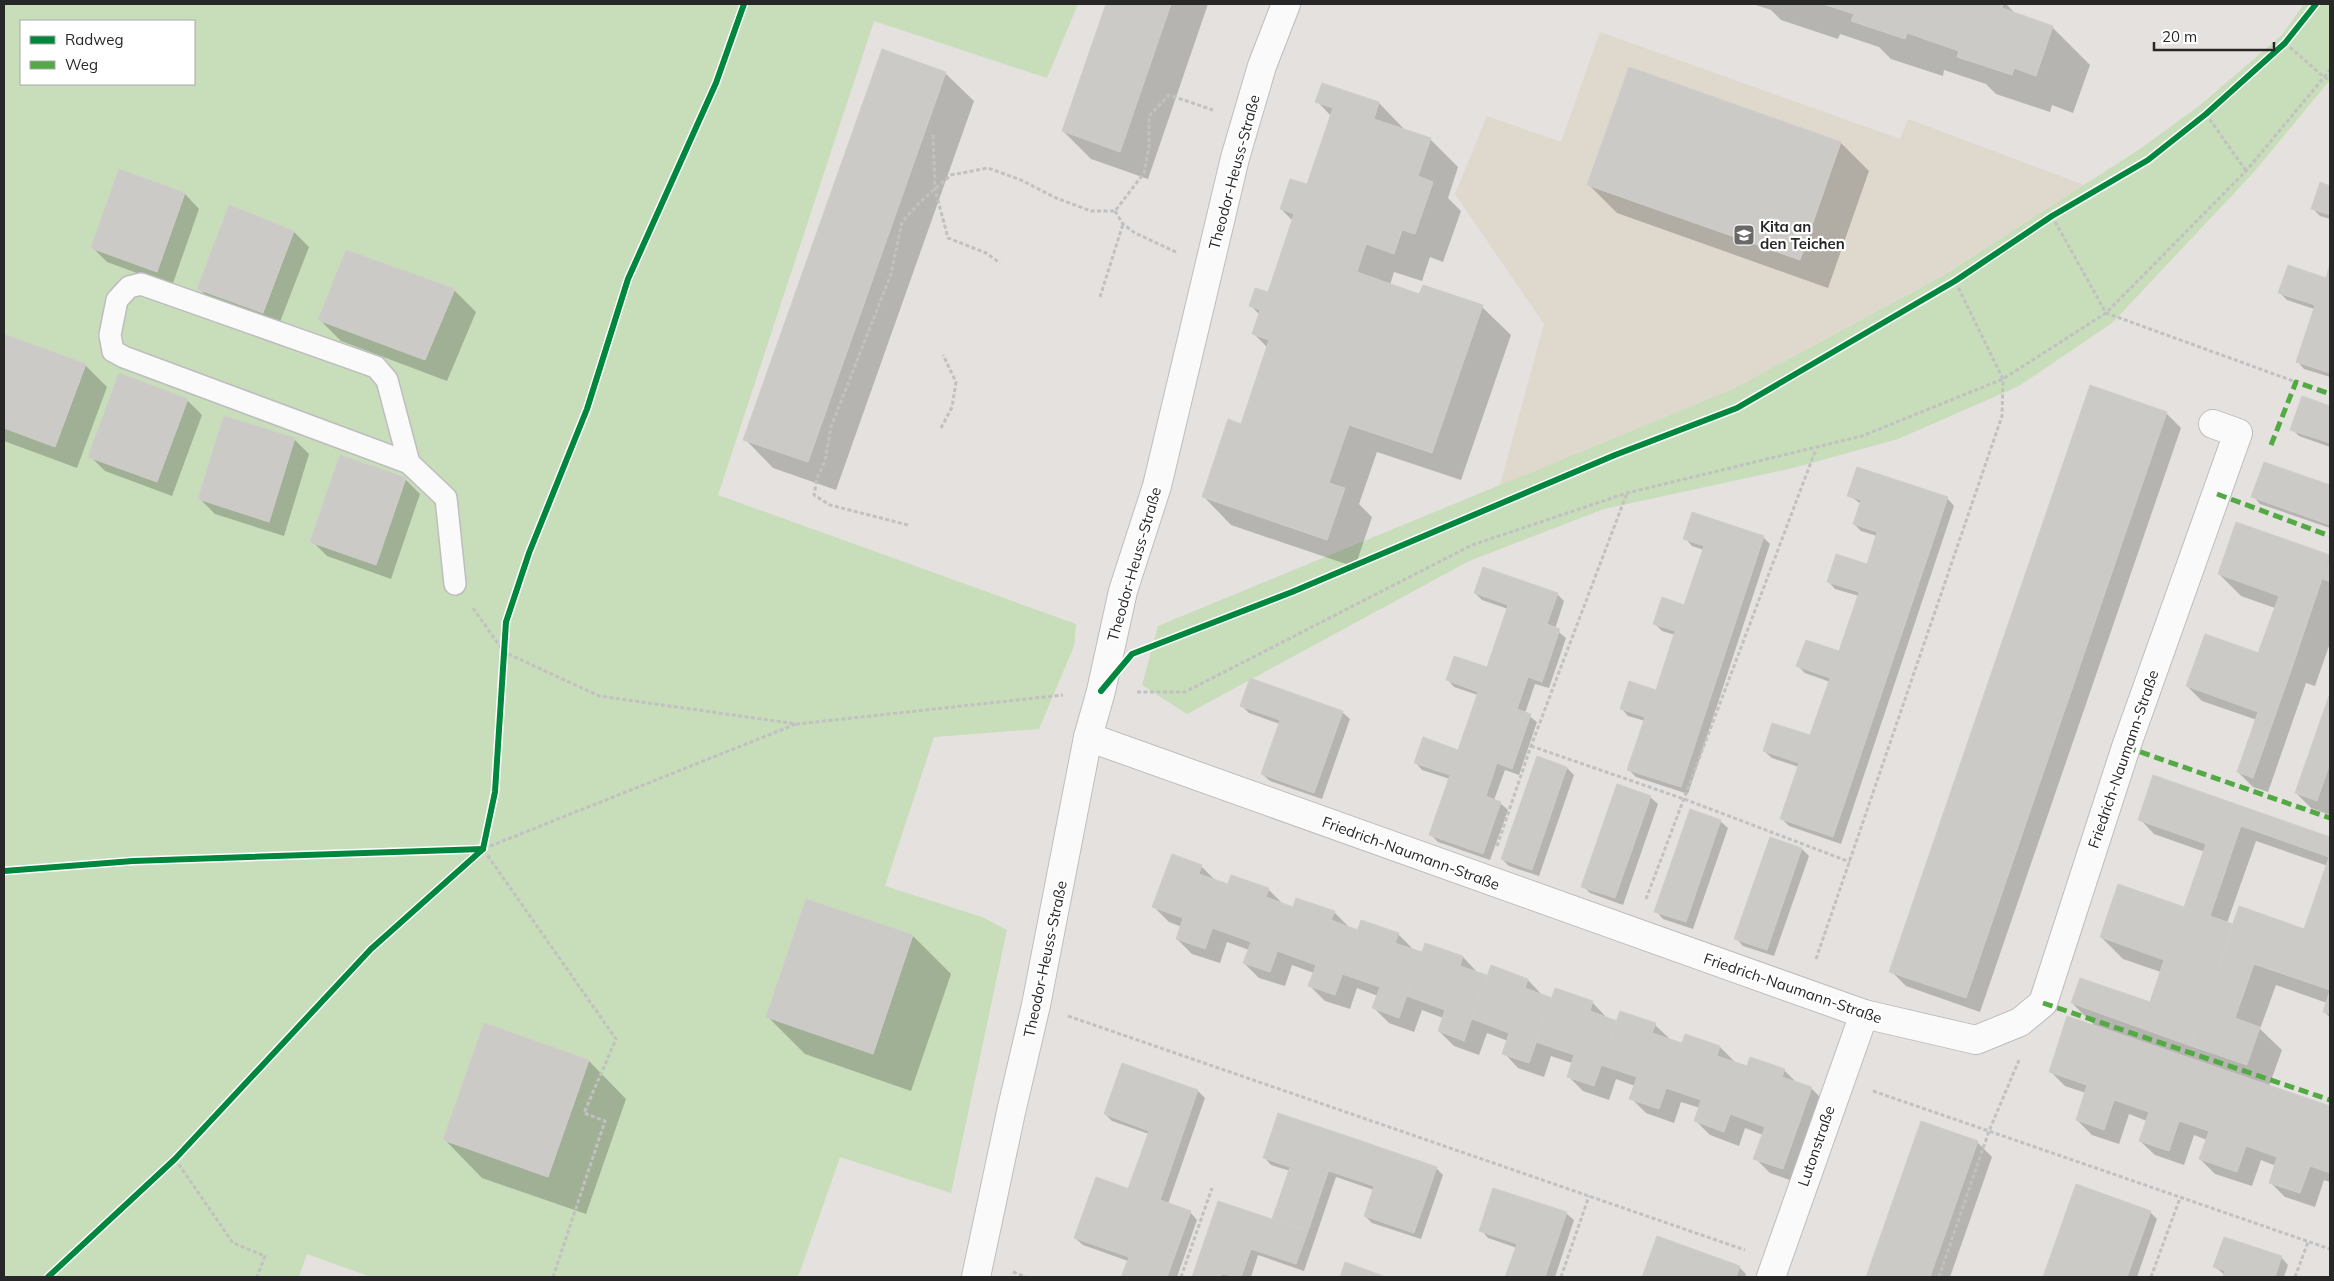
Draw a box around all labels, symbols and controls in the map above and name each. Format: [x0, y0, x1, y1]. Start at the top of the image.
legend [20, 20, 195, 85]
scale bar [2154, 20, 2274, 52]
text: 20 m [2162, 27, 2197, 46]
text: Radweg [65, 30, 123, 49]
text: Weg [65, 55, 98, 74]
street label: Theodor-Heuss-Straße [1204, 92, 1264, 252]
place label: Kita an den Teichen [1760, 217, 1845, 253]
school or university icon: Kita an den Teichen [1732, 223, 1756, 247]
street label: Theodor-Heuss-Straße [1103, 485, 1165, 643]
street label: Friedrich-Naumann-Straße [2084, 667, 2162, 851]
street label: Friedrich-Naumann-Straße [1320, 812, 1502, 894]
street label: Theodor-Heuss-Straße [1019, 879, 1071, 1039]
street label: Friedrich-Naumann-Straße [1701, 949, 1885, 1027]
street label: Lutonstraße [1793, 1103, 1839, 1189]

